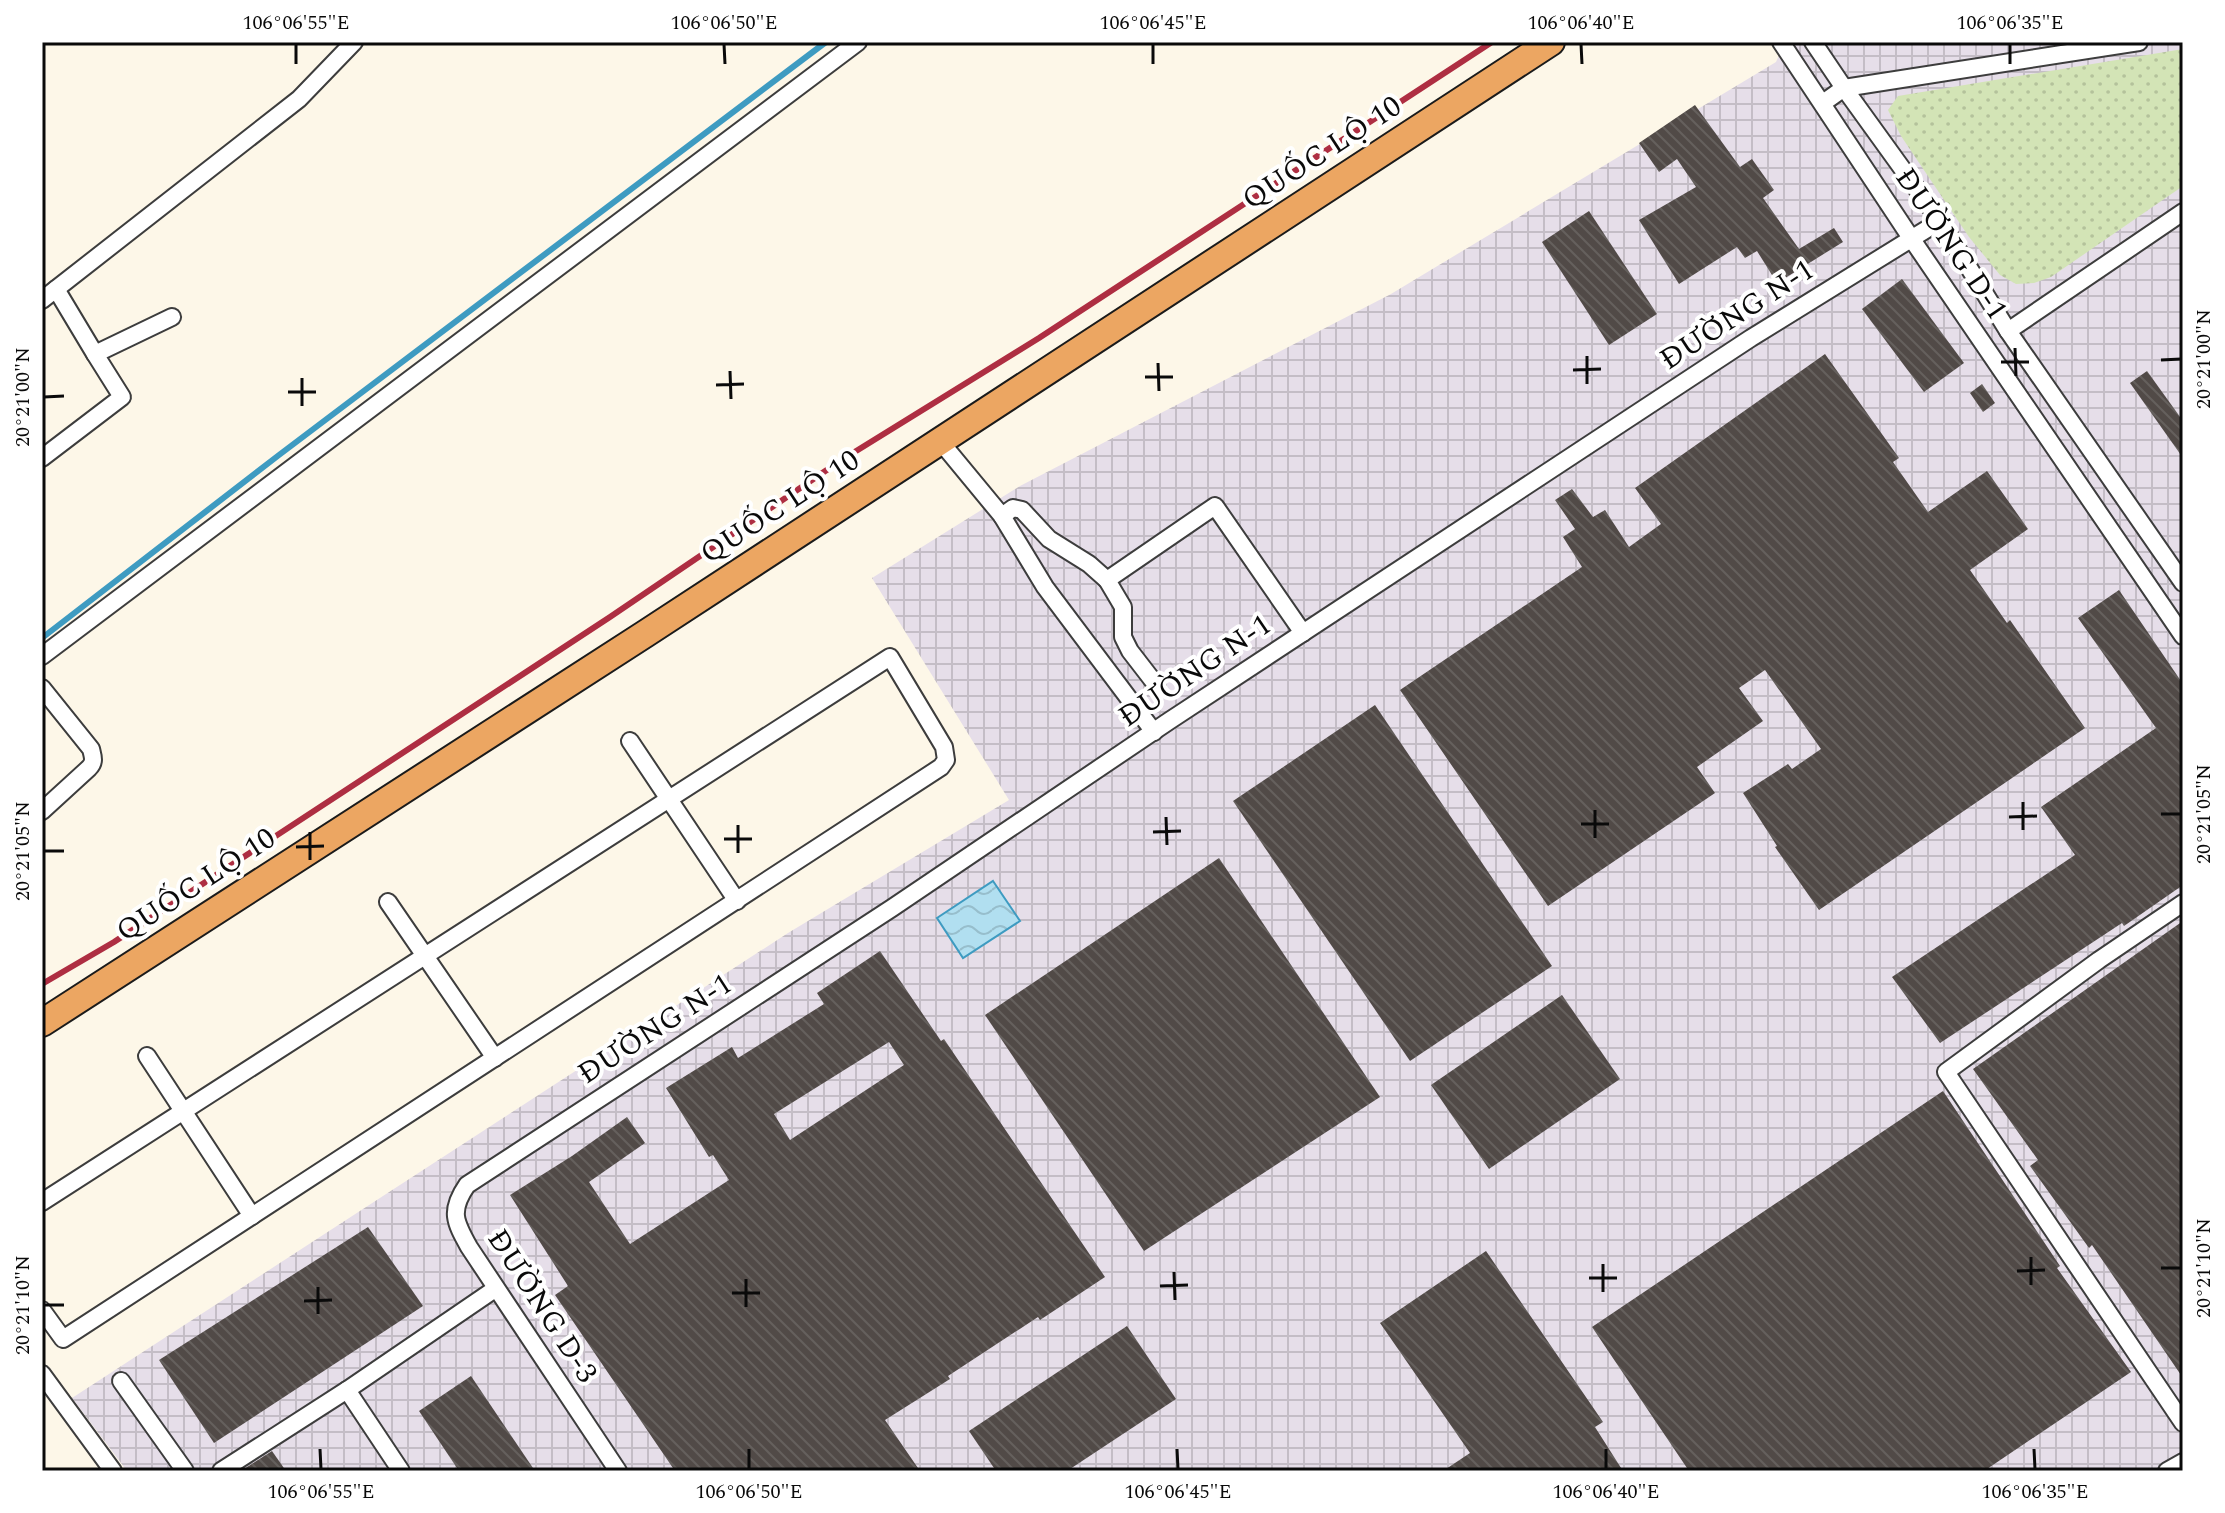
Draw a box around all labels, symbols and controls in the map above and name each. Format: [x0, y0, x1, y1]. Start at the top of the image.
text: 106°06'55"E [242, 8, 350, 38]
text: 106°06'50"E [670, 8, 778, 38]
text: 106°06'45"E [1099, 8, 1207, 38]
text: 106°06'40"E [1527, 8, 1635, 38]
text: 106°06'35"E [1956, 8, 2064, 38]
street label: QUỐC LỘ 10 [1233, 84, 1411, 222]
street label: ĐƯỜNG D-1 [1883, 158, 2019, 330]
street label: ĐƯỜNG N-1 [1651, 248, 1823, 382]
text: 20°21'00"N [2189, 309, 2219, 409]
text: 20°21'00"N [8, 347, 38, 447]
street label: QUỐC LỘ 10 [691, 438, 869, 576]
street label: ĐƯỜNG N-1 [1109, 603, 1281, 739]
text: 20°21'05"N [2189, 764, 2219, 864]
text: 20°21'05"N [8, 801, 38, 901]
street label: QUỐC LỘ 10 [107, 816, 285, 954]
street label: ĐƯỜNG N-1 [569, 962, 741, 1096]
text: 20°21'10"N [2189, 1218, 2219, 1318]
street label: ĐƯỜNG D-3 [475, 1220, 609, 1392]
text: 20°21'10"N [8, 1255, 38, 1355]
text: 106°06'55"E [267, 1477, 375, 1507]
text: 106°06'50"E [695, 1477, 803, 1507]
text: 106°06'45"E [1124, 1477, 1232, 1507]
text: 106°06'40"E [1552, 1477, 1660, 1507]
text: 106°06'35"E [1981, 1477, 2089, 1507]

